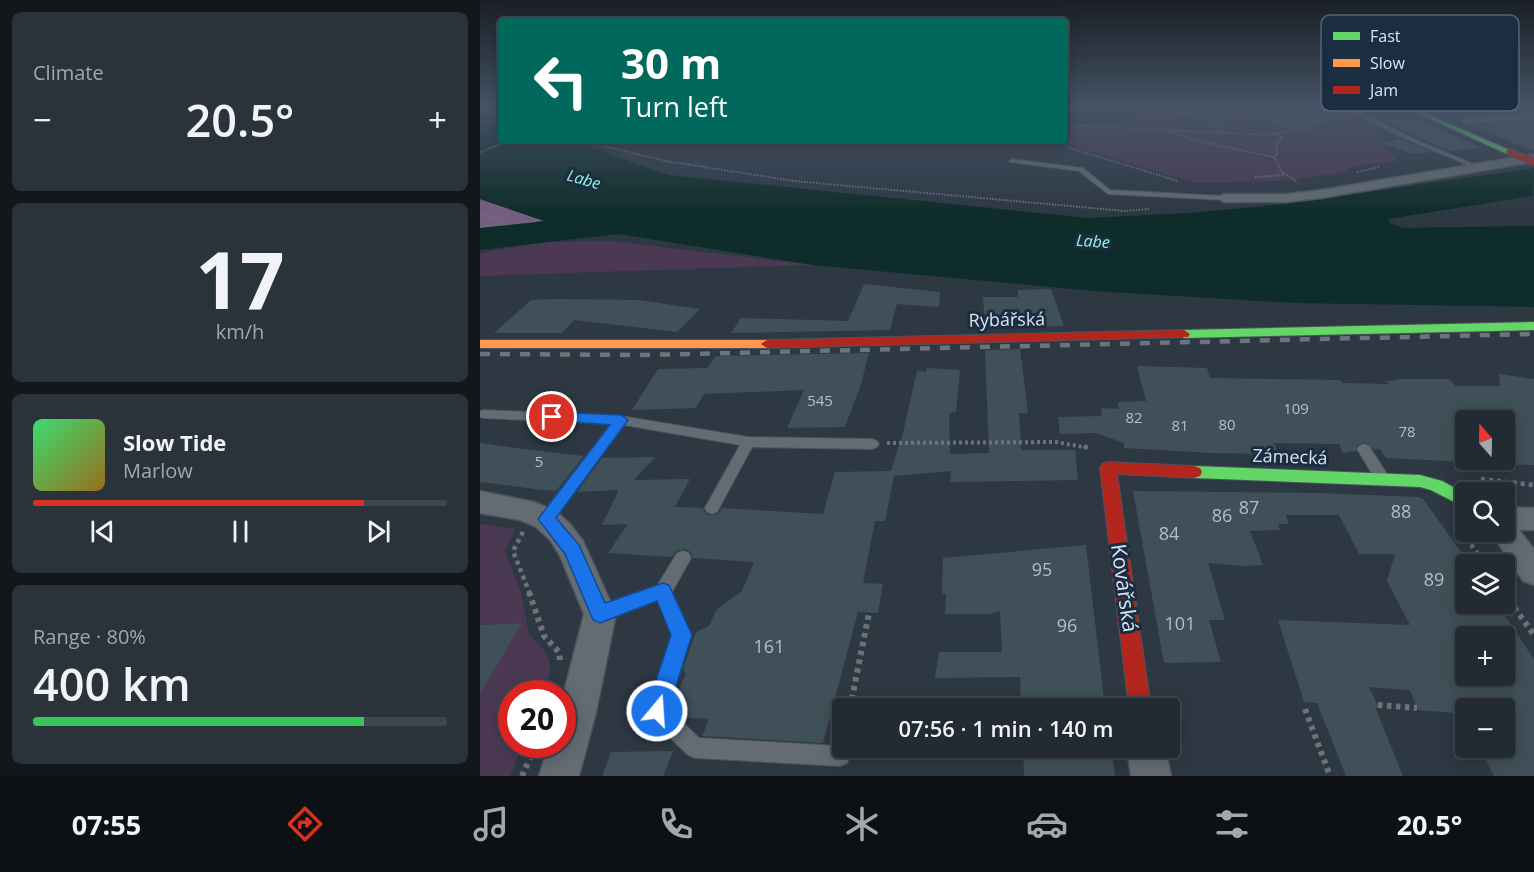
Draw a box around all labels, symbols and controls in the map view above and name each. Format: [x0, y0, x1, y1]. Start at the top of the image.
legend [1321, 15, 1519, 111]
text: Fast [1370, 25, 1401, 47]
text: 30 m [621, 34, 721, 91]
icon: left [522, 42, 600, 120]
text: Slow [1370, 52, 1405, 74]
text: Climate [33, 59, 104, 86]
text: Jam [1368, 79, 1398, 101]
text: Turn left [621, 88, 728, 125]
text: 20.5° [186, 89, 294, 150]
text: − [33, 97, 52, 142]
text: + [428, 97, 447, 142]
water label: Labe [565, 164, 603, 194]
text: 17 [195, 226, 285, 332]
water label: Labe [1075, 229, 1111, 253]
street label: Rybářská [969, 306, 1045, 332]
text: km/h [216, 318, 264, 345]
house number: 545 [807, 390, 833, 410]
pin [526, 391, 577, 442]
house number: 109 [1283, 398, 1309, 418]
icon: arrive [535, 400, 568, 433]
house number: 82 [1125, 407, 1143, 427]
north arrow [1455, 410, 1515, 470]
map controls [1455, 410, 1515, 758]
house number: 80 [1218, 414, 1236, 434]
house number: 81 [1171, 415, 1189, 435]
house number: 78 [1398, 421, 1416, 441]
text: Slow Tide [123, 427, 226, 457]
street label: Zámecká [1252, 443, 1328, 469]
house number: 5 [535, 451, 543, 471]
text: Marlow [123, 457, 193, 484]
button: search [1455, 482, 1515, 542]
house number: 87 [1239, 495, 1259, 519]
house number: 88 [1391, 499, 1411, 523]
house number: 86 [1212, 503, 1232, 527]
icon: previous [86, 515, 119, 548]
icon: pause [224, 515, 257, 548]
icon: next [362, 515, 395, 548]
house number: 84 [1159, 521, 1179, 545]
street label: Kovářská [1105, 542, 1145, 634]
button: layers [1455, 554, 1515, 614]
house number: 95 [1032, 557, 1052, 581]
house number: 89 [1424, 567, 1444, 591]
house number: 101 [1165, 611, 1195, 635]
house number: 96 [1057, 613, 1077, 637]
text: Range · 80% [33, 623, 146, 650]
button: + [1455, 626, 1515, 686]
house number: 161 [754, 634, 784, 658]
text: 400 km [33, 653, 191, 714]
position arrow [625, 679, 689, 743]
speed limit sign: 20 [498, 680, 576, 758]
button: − [1455, 698, 1515, 758]
text: 07:56 · 1 min · 140 m [898, 713, 1114, 743]
icon: directions [284, 803, 326, 845]
icon: music [470, 803, 512, 845]
icon: phone [655, 803, 697, 845]
icon: climate [841, 803, 883, 845]
icon: car [1026, 803, 1068, 845]
icon: filters [1211, 803, 1253, 845]
text: 07:55 [72, 806, 141, 843]
text: 20.5° [1397, 806, 1462, 843]

